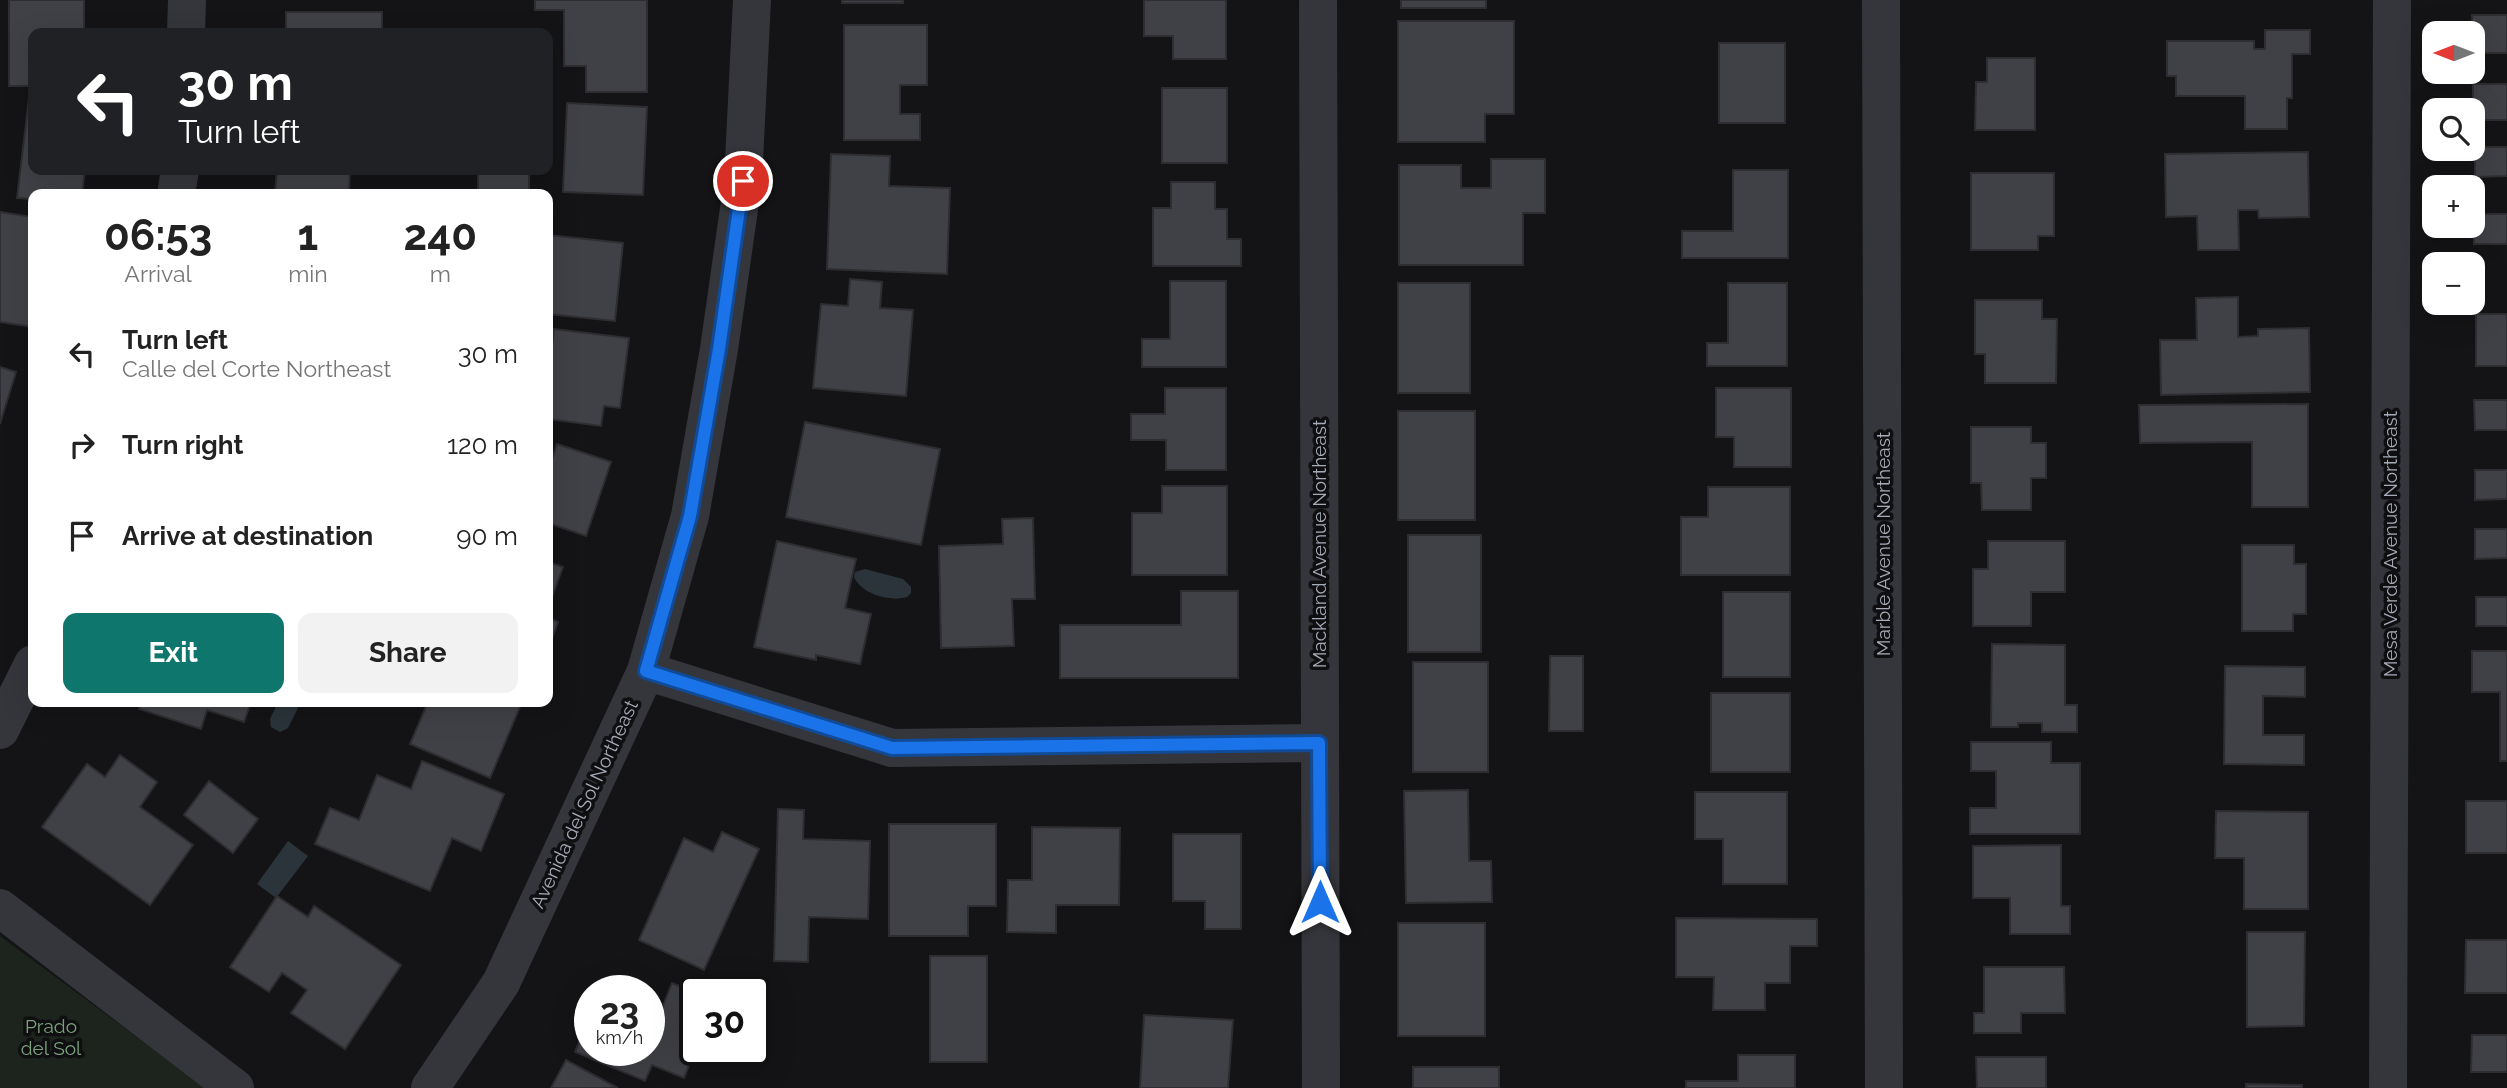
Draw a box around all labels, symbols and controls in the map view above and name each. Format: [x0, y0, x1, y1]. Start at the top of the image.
north arrow [2422, 21, 2485, 84]
map controls [2422, 21, 2485, 315]
text: 30 m [178, 54, 293, 111]
icon: left [63, 56, 154, 147]
button: search [2422, 98, 2485, 161]
text: Turn left [178, 113, 300, 150]
pin [713, 151, 773, 211]
icon: arrive [724, 162, 762, 200]
button: + [2422, 175, 2485, 238]
text: 06:53 [104, 211, 212, 260]
text: 1 [298, 211, 318, 260]
text: 240 [404, 211, 477, 260]
button: − [2422, 252, 2485, 315]
text: Arrival [124, 260, 192, 287]
text: min [288, 260, 328, 287]
text: m [430, 260, 451, 287]
text: Turn left [122, 325, 228, 355]
icon: left [63, 335, 101, 373]
text: 30 m [458, 339, 518, 369]
text: Calle del Corte Northeast [122, 355, 391, 382]
street label: Mesa Verde Avenue Northeast [2379, 410, 2401, 677]
street label: Mackland Avenue Northeast [1308, 419, 1330, 668]
icon: right [63, 426, 101, 464]
text: Turn right [122, 430, 243, 460]
text: 120 m [447, 430, 518, 460]
street label: Marble Avenue Northeast [1872, 431, 1894, 656]
icon: arrive [63, 517, 101, 555]
text: Arrive at destination [122, 521, 373, 551]
text: 90 m [456, 521, 518, 551]
button: Exit [63, 613, 284, 693]
button: Share [298, 613, 518, 693]
street label: Avenida del Sol Northeast [526, 696, 642, 912]
position arrow [1283, 865, 1357, 939]
speed limit sign: 30 [679, 975, 770, 1066]
text: 23 [600, 991, 639, 1032]
park label: Prado del Sol [21, 1015, 82, 1059]
text: km/h [596, 1027, 643, 1048]

